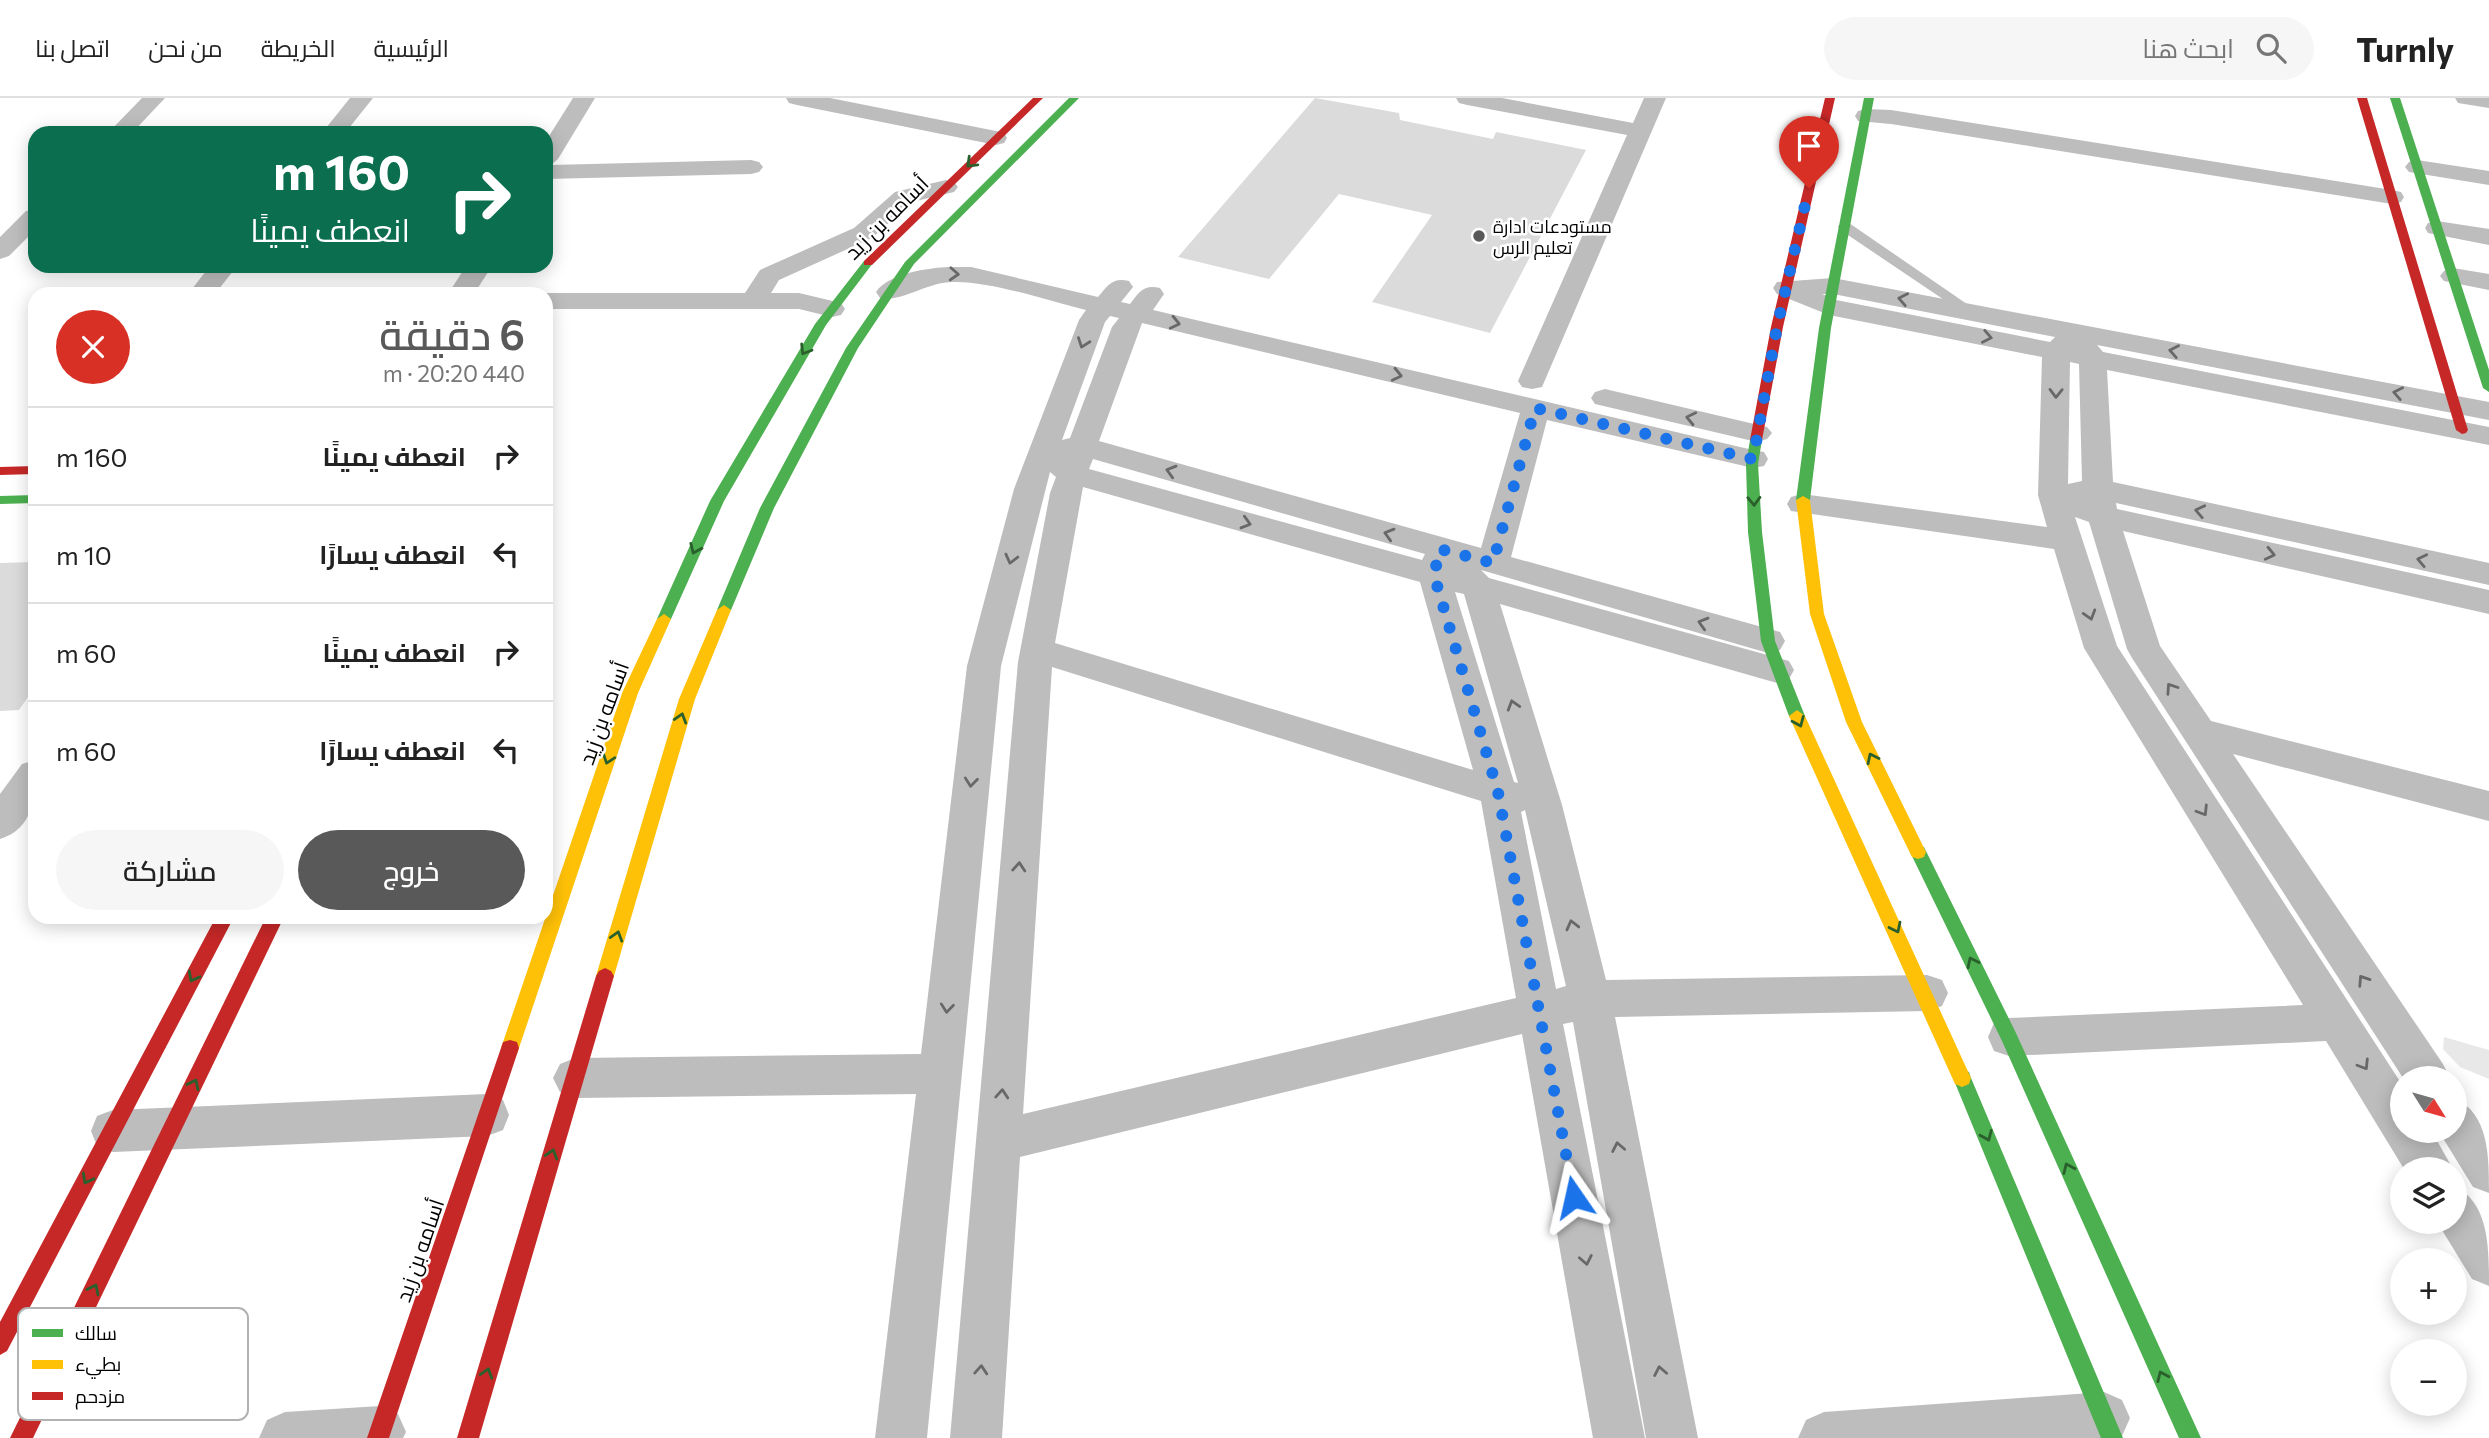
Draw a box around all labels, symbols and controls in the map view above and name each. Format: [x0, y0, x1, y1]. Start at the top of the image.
search box [1824, 17, 2314, 80]
text: Turnly [2356, 28, 2454, 69]
icon: search [2252, 29, 2290, 67]
text: ابحث هنا [2142, 32, 2234, 63]
text: اتصل بنا [35, 33, 110, 62]
text: من نحن [148, 33, 223, 62]
text: الخريطة [261, 33, 336, 62]
text: الرئيسية [374, 33, 449, 62]
pin [1779, 116, 1839, 188]
icon: arrive [1790, 127, 1828, 165]
text: 160 m [273, 140, 410, 200]
icon: right [434, 154, 525, 245]
one-way arrow [966, 154, 979, 167]
street label: أسامه بن زيد [839, 170, 934, 265]
text: انعطف يمينًا [250, 209, 410, 249]
place label: مستودعات ادارة تعليم الرس [1493, 215, 1612, 260]
marker: مستودعات ادارة تعليم الرس [1471, 228, 1487, 244]
one-way arrow [948, 266, 959, 281]
one-way arrow [1897, 293, 1909, 308]
text: 6 دقيقة [379, 307, 525, 359]
button: close [56, 310, 130, 384]
one-way arrow [1169, 315, 1181, 329]
one-way arrow [1981, 329, 1993, 344]
one-way arrow [1077, 337, 1091, 349]
one-way arrow [800, 343, 813, 356]
one-way arrow [2168, 345, 2180, 360]
text: 440 m · 20:20 [383, 359, 525, 387]
one-way arrow [1391, 367, 1403, 381]
one-way arrow [2392, 387, 2404, 402]
one-way arrow [2048, 388, 2063, 399]
one-way arrow [1685, 411, 1697, 426]
icon: right [487, 437, 525, 475]
text: انعطف يمينًا [322, 440, 466, 471]
text: 160 m [56, 441, 128, 472]
one-way arrow [1165, 465, 1177, 480]
one-way arrow [1746, 496, 1761, 507]
one-way arrow [2194, 505, 2206, 520]
one-way arrow [1240, 515, 1252, 529]
one-way arrow [1384, 528, 1396, 543]
icon: left [487, 535, 525, 573]
text: انعطف يسارًا [319, 538, 466, 569]
text: 10 m [56, 539, 112, 570]
one-way arrow [689, 542, 703, 555]
one-way arrow [2264, 545, 2276, 560]
one-way arrow [1005, 552, 1019, 564]
one-way arrow [2416, 553, 2428, 568]
one-way arrow [2082, 609, 2097, 621]
one-way arrow [1697, 616, 1709, 631]
icon: right [487, 633, 525, 671]
text: انعطف يمينًا [322, 636, 466, 667]
text: 60 m [56, 637, 116, 668]
street label: أسامه بن زيد [573, 658, 635, 768]
one-way arrow [2166, 683, 2179, 696]
one-way arrow [1506, 699, 1521, 711]
one-way arrow [673, 713, 688, 725]
one-way arrow [1791, 715, 1805, 727]
icon: left [487, 731, 525, 769]
text: انعطف يسارًا [319, 734, 466, 765]
text: 60 m [56, 735, 116, 766]
one-way arrow [602, 753, 616, 765]
one-way arrow [1866, 753, 1880, 765]
one-way arrow [964, 776, 979, 788]
one-way arrow [2195, 803, 2208, 816]
button: مشاركة [56, 830, 284, 910]
button: خروج [298, 830, 525, 910]
one-way arrow [1012, 862, 1027, 873]
one-way arrow [1565, 919, 1580, 931]
one-way arrow [1887, 921, 1901, 933]
one-way arrow [608, 931, 623, 943]
one-way arrow [1967, 957, 1981, 969]
one-way arrow [188, 970, 201, 983]
one-way arrow [2359, 975, 2372, 988]
one-way arrow [940, 1003, 955, 1014]
one-way arrow [2356, 1058, 2369, 1071]
north arrow [2390, 1066, 2468, 1143]
map controls [2390, 1066, 2467, 1416]
one-way arrow [185, 1079, 199, 1091]
one-way arrow [994, 1088, 1009, 1099]
one-way arrow [1979, 1129, 1993, 1141]
one-way arrow [1611, 1141, 1626, 1153]
one-way arrow [543, 1149, 558, 1161]
button: layers [2390, 1157, 2467, 1234]
position arrow [1537, 1160, 1611, 1234]
one-way arrow [2062, 1163, 2076, 1175]
one-way arrow [82, 1172, 95, 1184]
street label: أسامه بن زيد [390, 1195, 450, 1305]
button: + [2390, 1248, 2467, 1325]
one-way arrow [1577, 1254, 1592, 1266]
one-way arrow [86, 1284, 100, 1296]
legend [18, 1308, 248, 1420]
text: سالك [75, 1321, 117, 1344]
button: − [2390, 1339, 2467, 1416]
text: بطيء [75, 1352, 121, 1379]
one-way arrow [973, 1364, 988, 1375]
one-way arrow [1653, 1365, 1668, 1377]
one-way arrow [479, 1367, 494, 1379]
one-way arrow [2156, 1371, 2170, 1383]
text: مزدحم [75, 1384, 125, 1410]

